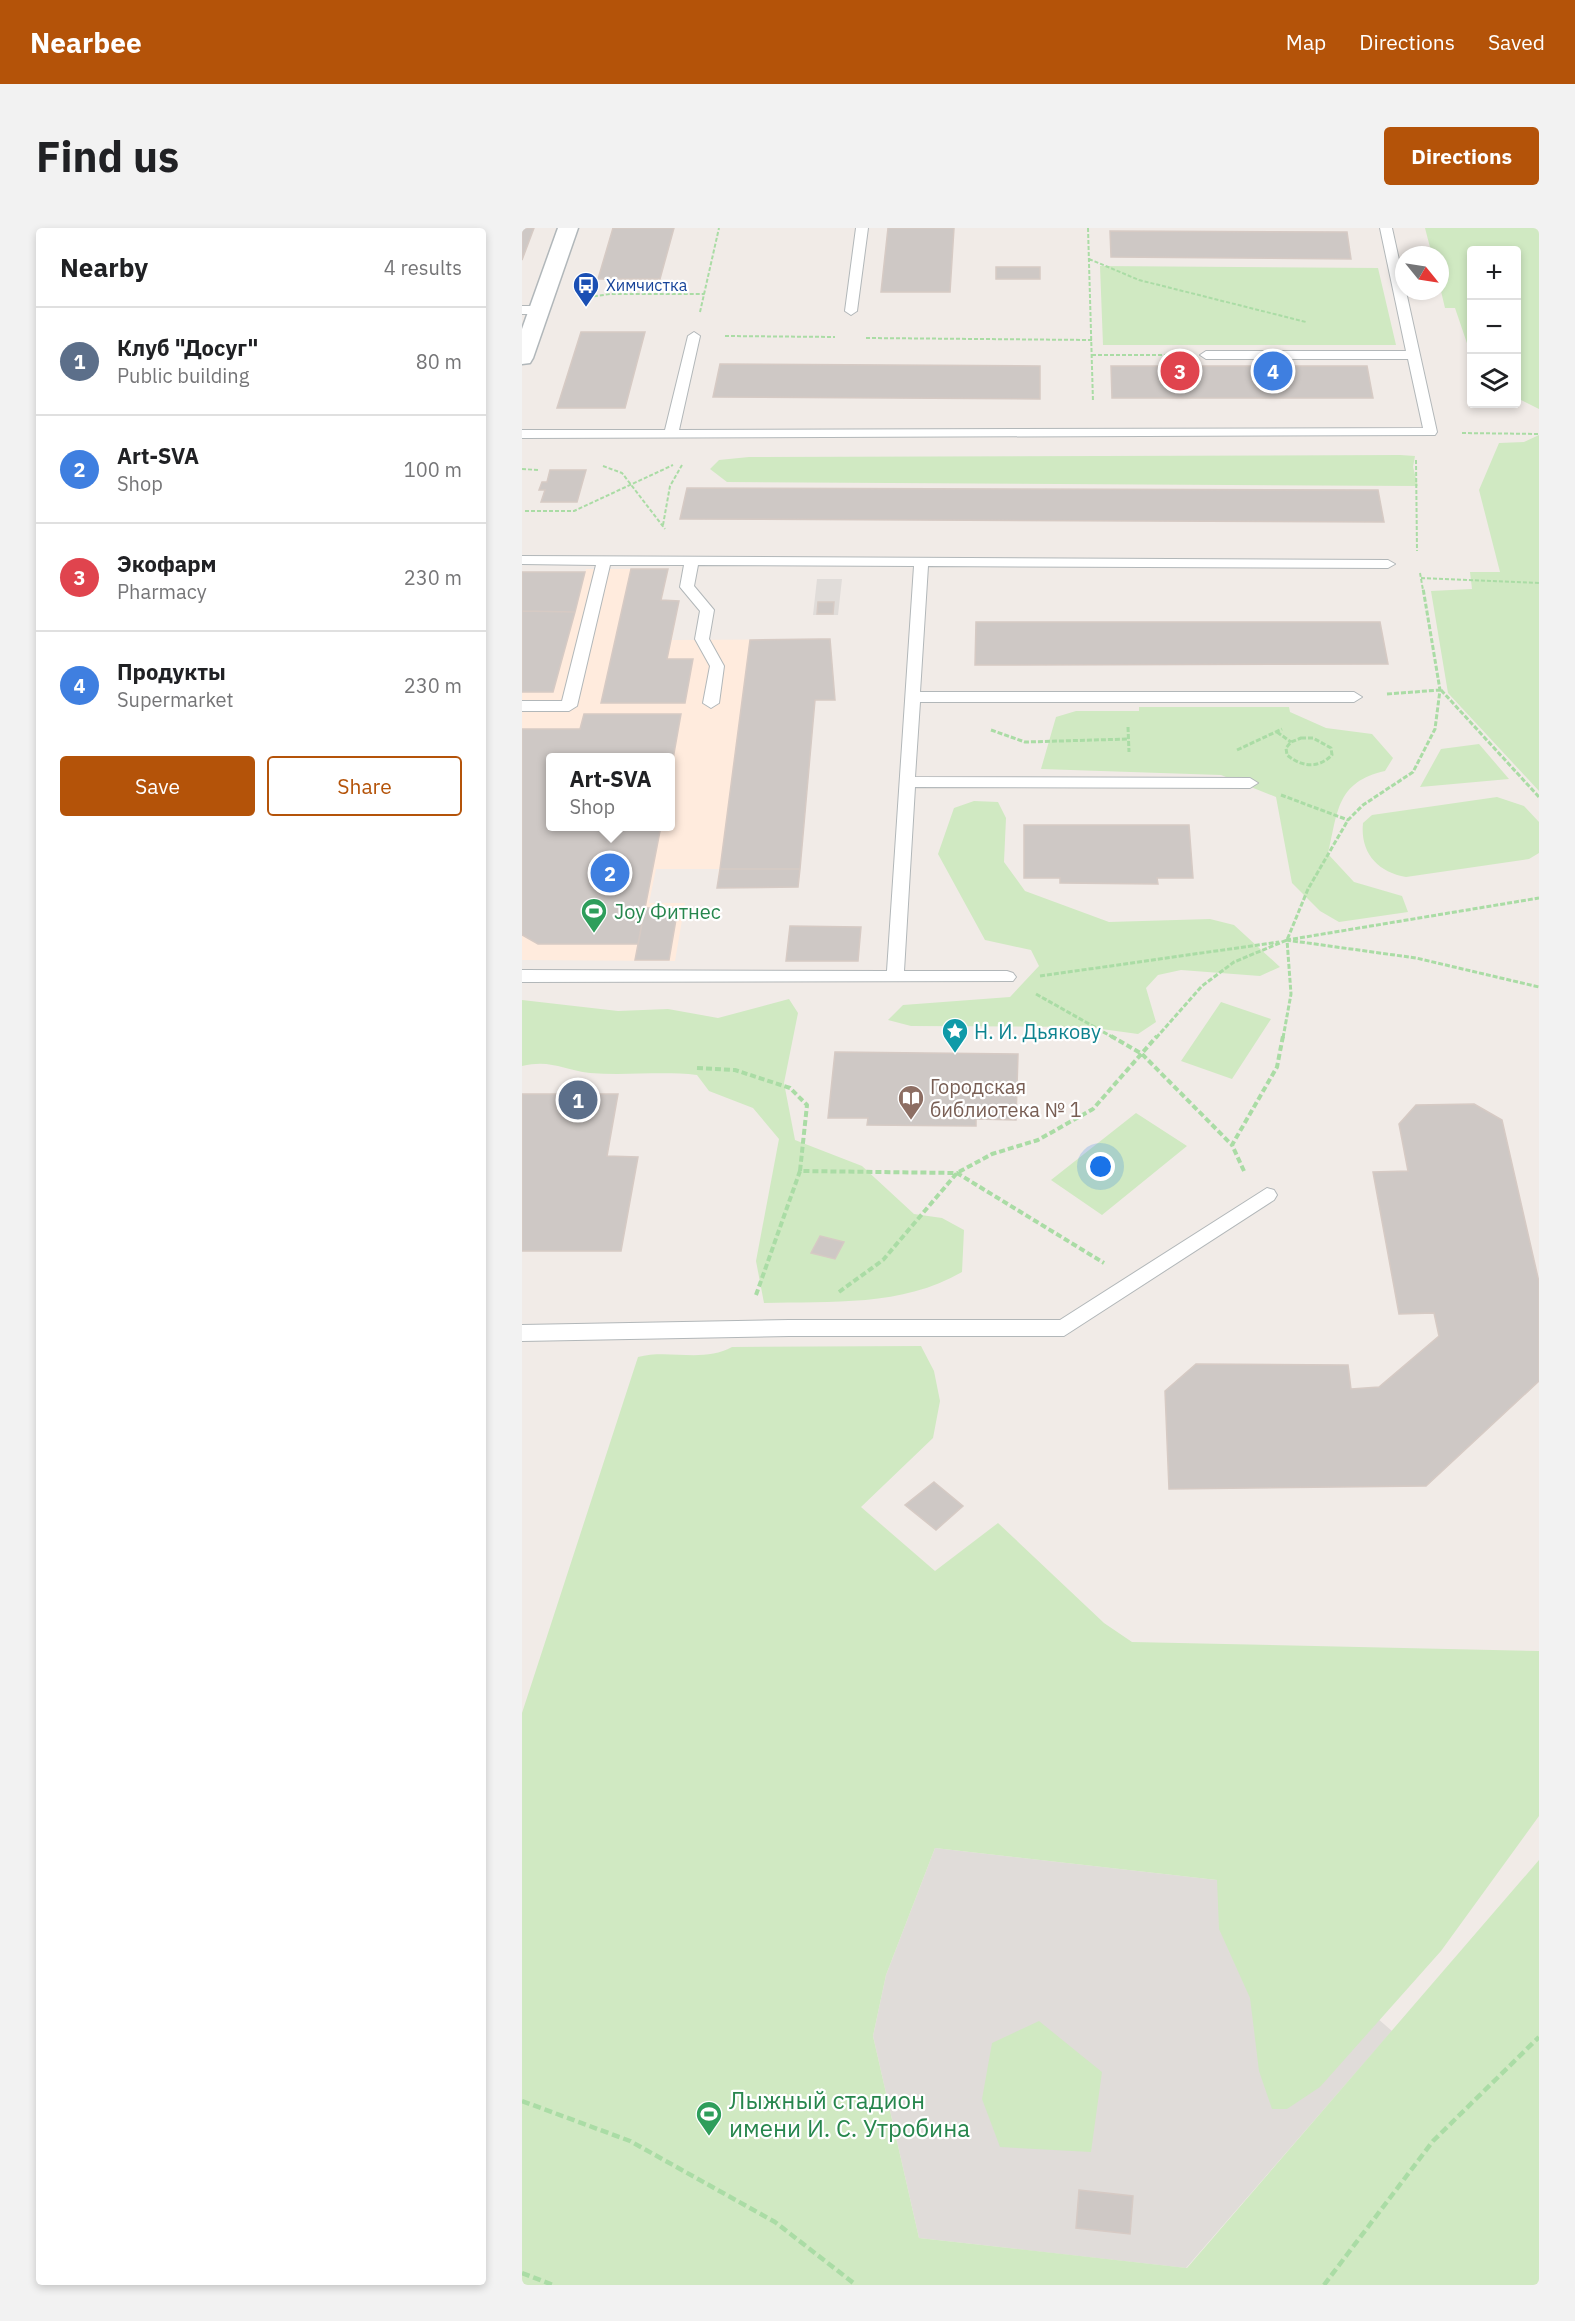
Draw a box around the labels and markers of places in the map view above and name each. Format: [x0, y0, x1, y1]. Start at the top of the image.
bus stop icon: Химчистка [571, 270, 601, 308]
place label: Химчистка [606, 275, 688, 295]
pin: 3 [1160, 348, 1200, 394]
pin: 4 [1254, 348, 1293, 394]
pin: 2 [590, 850, 629, 896]
sports icon: Joy Фитнес [579, 896, 609, 934]
place label: Joy Фитнес [614, 898, 721, 925]
place icon: Н. И. Дьякову [940, 1016, 970, 1054]
place label: Н. И. Дьякову [974, 1018, 1101, 1045]
place label: Городская библиотека № 1 [930, 1073, 1082, 1123]
pin: 1 [558, 1078, 598, 1122]
library icon: Городская библиотека № 1 [896, 1083, 926, 1121]
place label: Лыжный стадион имени И. С. Утробина [729, 2084, 970, 2144]
sports icon: Лыжный стадион имени И. С. Утробина [694, 2099, 724, 2137]

